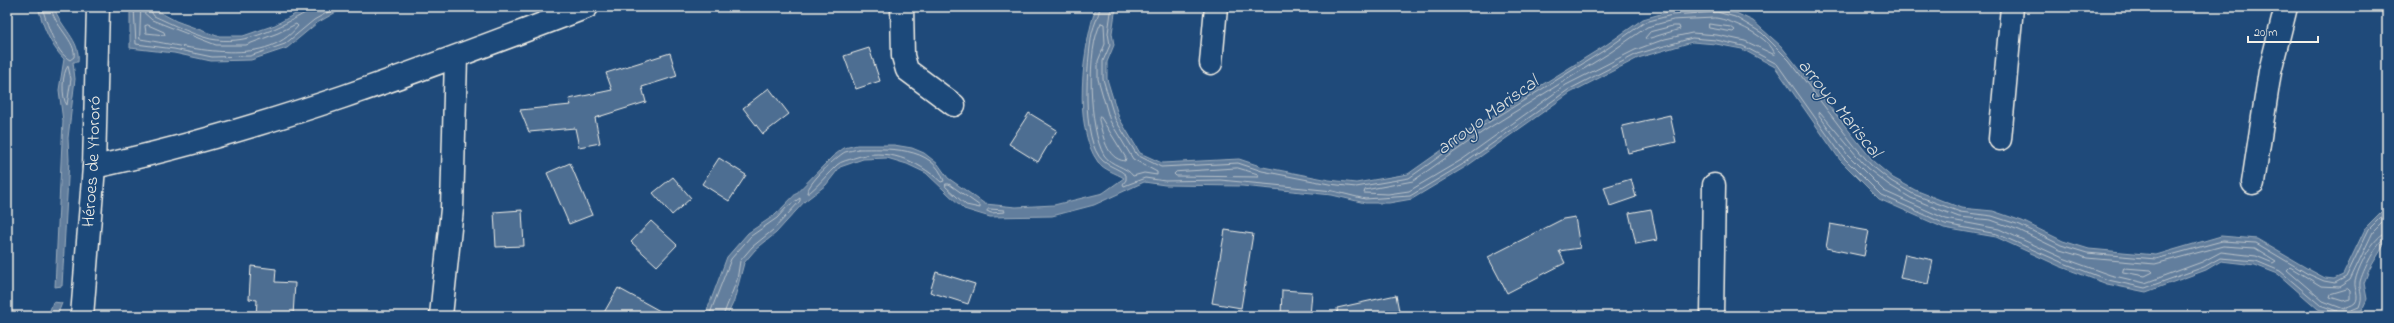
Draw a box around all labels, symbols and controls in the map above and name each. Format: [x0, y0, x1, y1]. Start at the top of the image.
scale bar [2248, 18, 2318, 44]
text: 20 m [2254, 24, 2277, 42]
water label: arroyo Mariscal [1791, 54, 1889, 166]
water label: arroyo Mariscal [1431, 68, 1547, 162]
street label: Héroes de Ytororó [76, 95, 109, 228]

